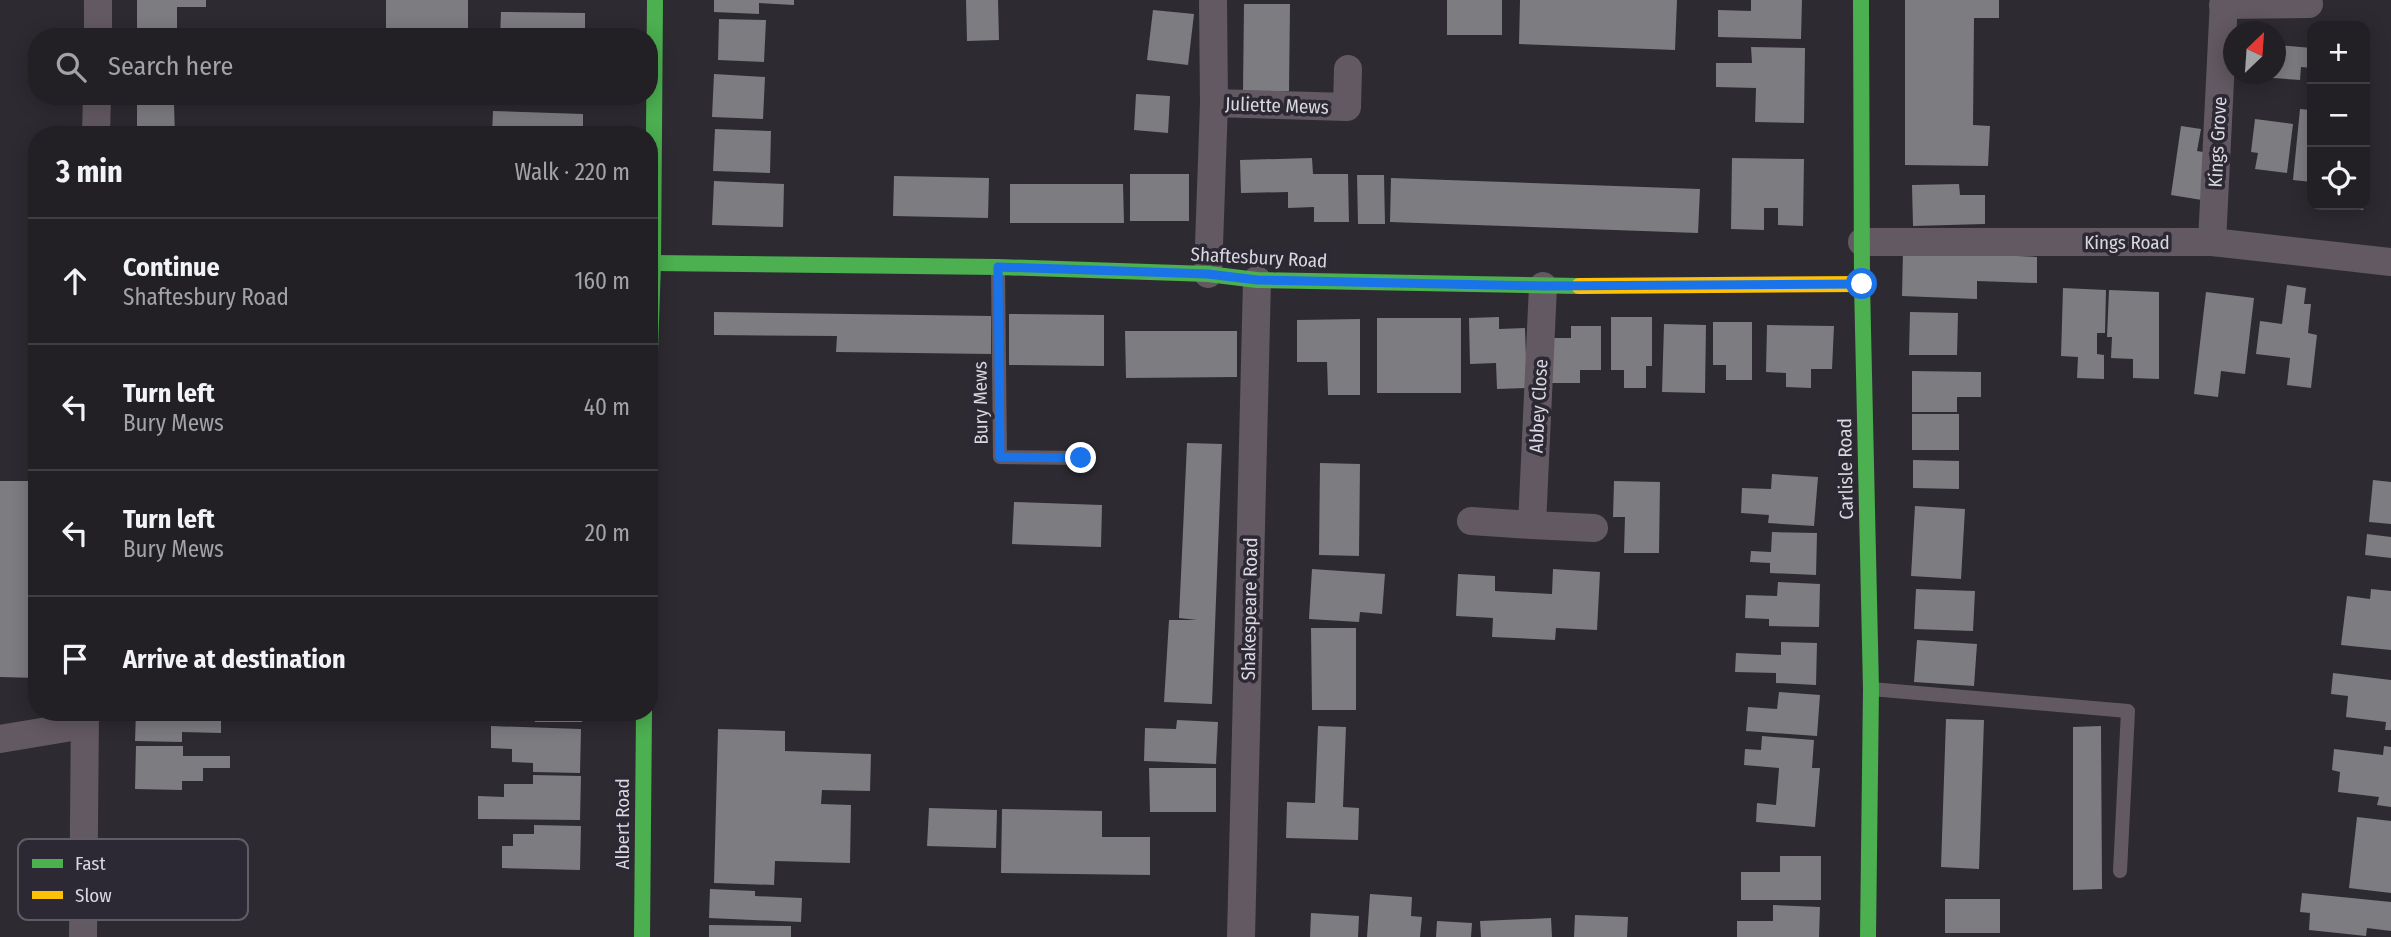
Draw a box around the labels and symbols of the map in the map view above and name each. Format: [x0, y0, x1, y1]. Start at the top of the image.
north arrow [2223, 21, 2286, 84]
street label: Juliette Mews [1225, 92, 1329, 119]
street label: Kings Grove [2204, 96, 2231, 188]
street label: Kings Road [2084, 231, 2170, 254]
street label: Shaftesbury Road [1190, 242, 1328, 273]
route start [1846, 268, 1877, 299]
street label: Abbey Close [1525, 358, 1552, 454]
street label: Bury Mews [968, 361, 993, 445]
street label: Carlisle Road [1833, 418, 1858, 520]
route end [1065, 442, 1096, 473]
street label: Shakespeare Road [1237, 537, 1262, 681]
street label: Albert Road [611, 778, 634, 870]
legend [18, 839, 248, 920]
text: Fast [75, 852, 106, 875]
text: Slow [75, 884, 112, 907]

